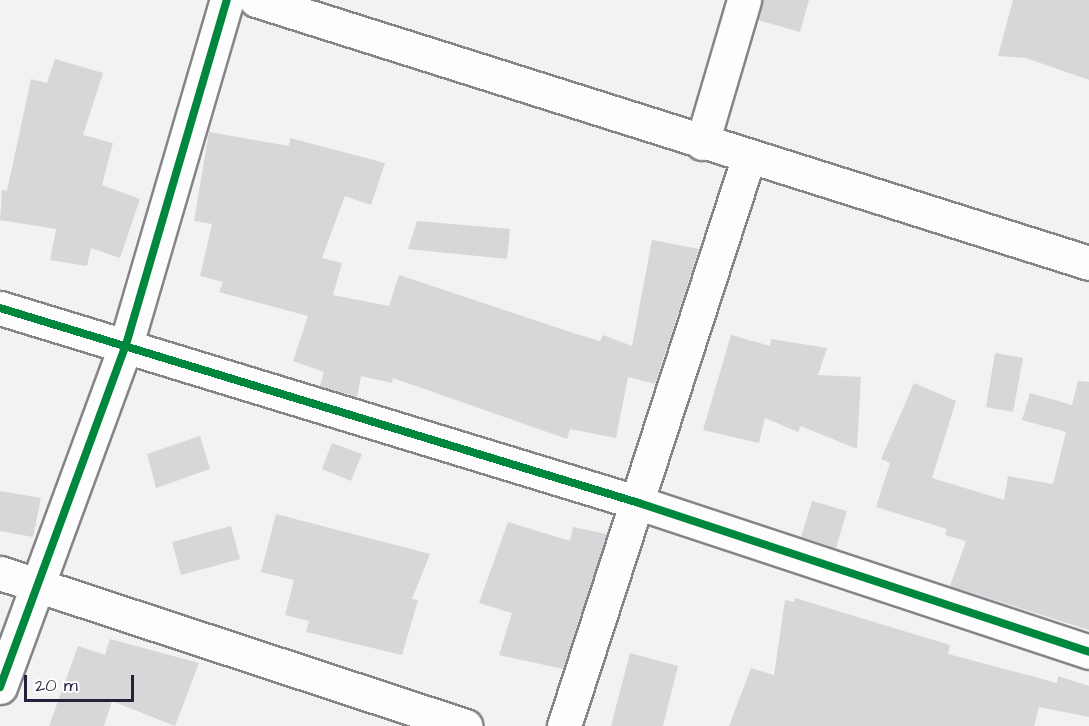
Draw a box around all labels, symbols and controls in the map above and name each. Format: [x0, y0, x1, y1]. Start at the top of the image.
scale bar [27, 663, 136, 701]
text: 20 m [35, 673, 78, 698]

